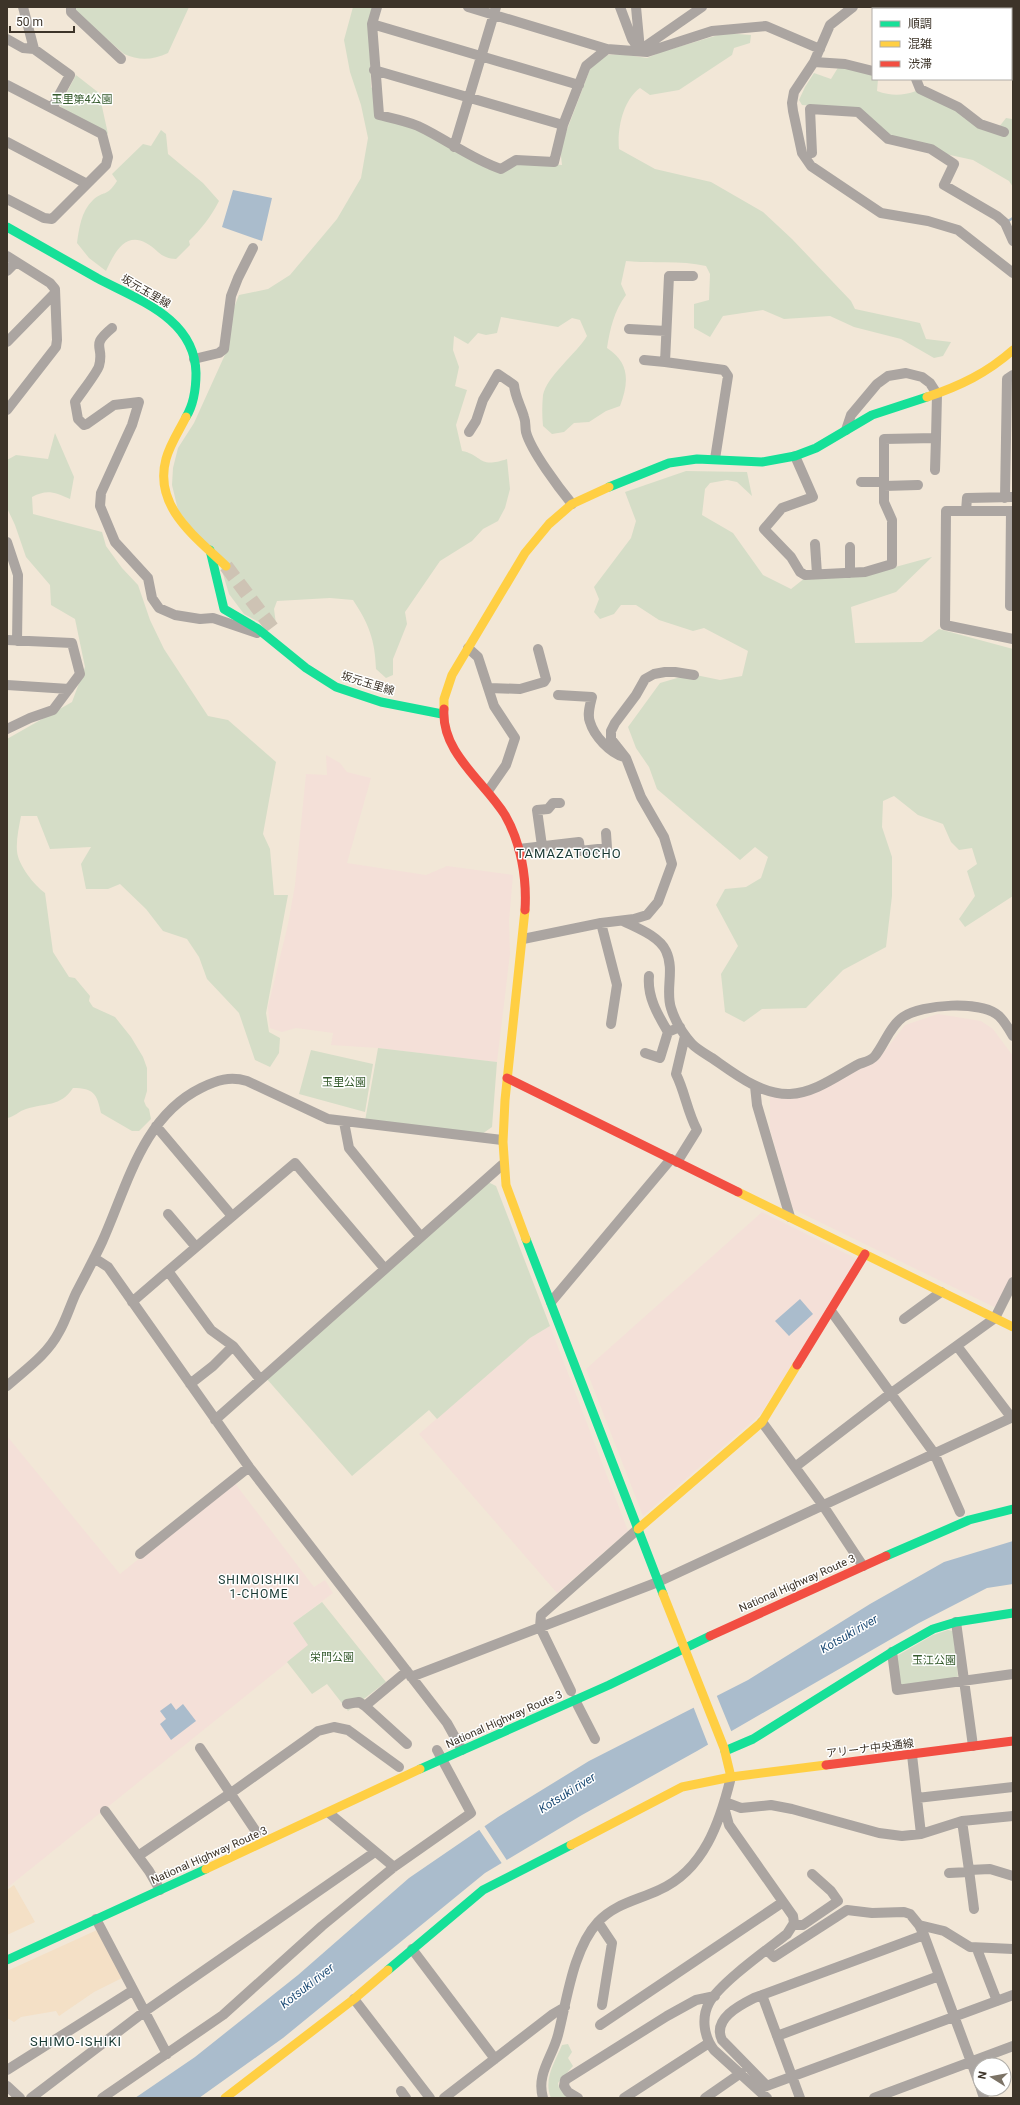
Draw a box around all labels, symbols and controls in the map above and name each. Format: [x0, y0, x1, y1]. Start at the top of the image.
scale bar [10, 8, 74, 34]
legend [872, 8, 1012, 80]
text: 50 m [16, 15, 43, 29]
text: 順調 [908, 17, 932, 31]
text: 混雑 [908, 37, 932, 51]
text: 渋滞 [908, 57, 932, 71]
park label: 玉里第4公園 [51, 93, 113, 106]
street label: 坂元玉里線 [119, 272, 173, 311]
street label: 坂元玉里線 [340, 669, 396, 698]
district label: TAMAZATOCHO [516, 846, 622, 861]
park label: 玉里公園 [322, 1076, 366, 1089]
street label: National Highway Route 3 [737, 1552, 857, 1615]
district label: SHIMOISHIKI 1-CHOME [218, 1573, 300, 1601]
water label: Kotsuki river [818, 1611, 881, 1656]
park label: 栄門公園 [310, 1651, 354, 1664]
park label: 玉江公園 [912, 1654, 956, 1667]
street label: National Highway Route 3 [444, 1688, 564, 1751]
street label: アリーナ中央通線 [826, 1737, 915, 1760]
water label: Kotsuki river [536, 1770, 599, 1816]
street label: National Highway Route 3 [149, 1824, 269, 1887]
water label: Kotsuki river [277, 1960, 337, 2011]
district label: SHIMO-ISHIKI [30, 2034, 122, 2049]
north arrow [972, 2057, 1012, 2097]
text: N [976, 2070, 990, 2080]

